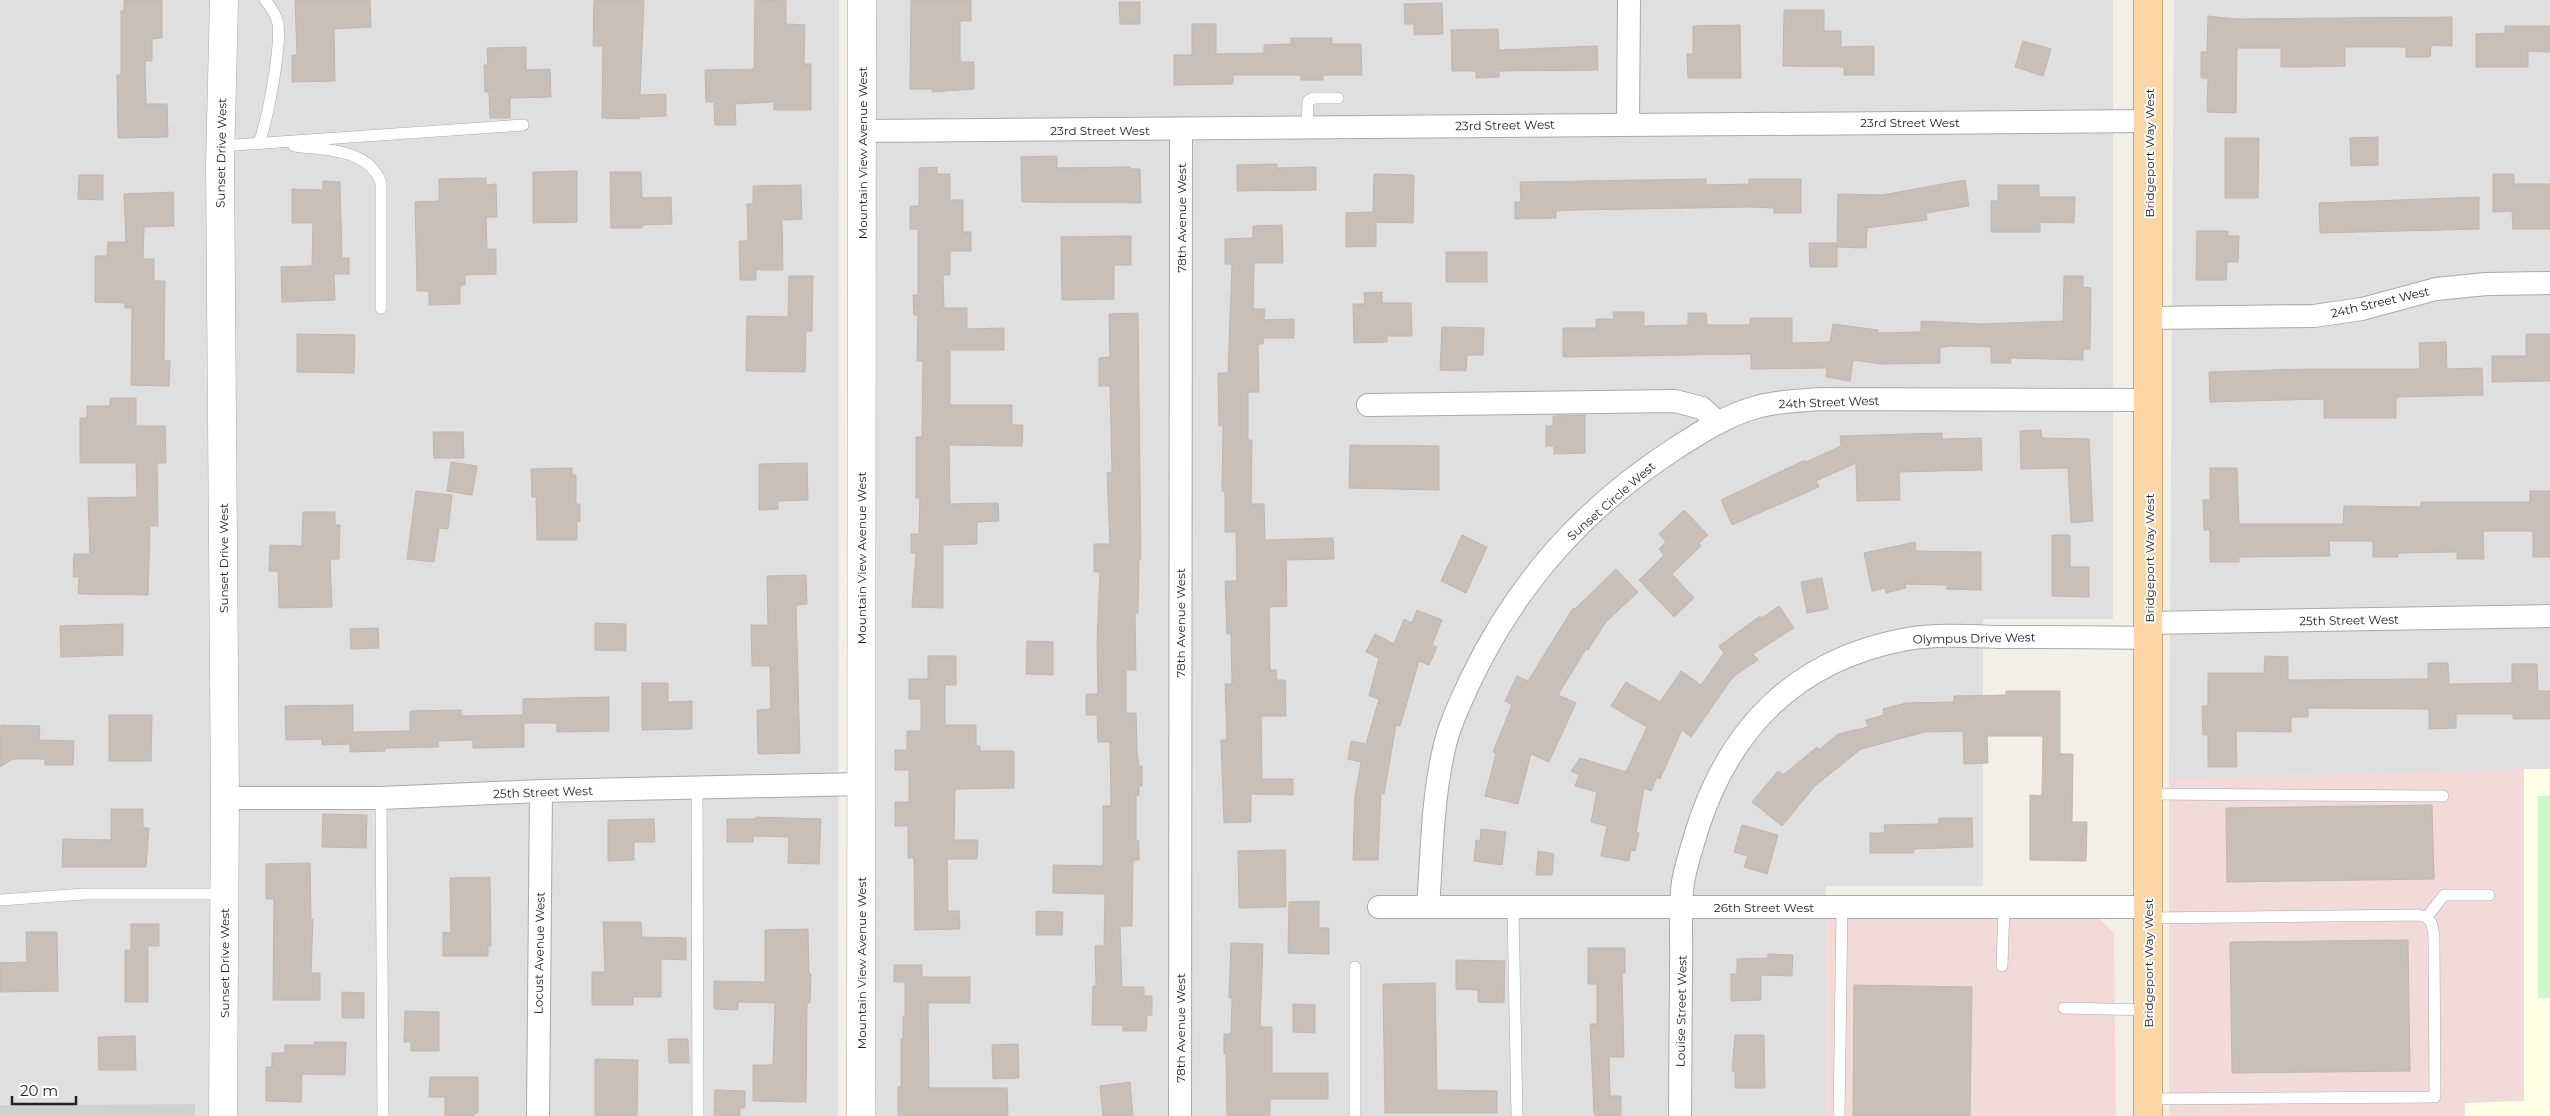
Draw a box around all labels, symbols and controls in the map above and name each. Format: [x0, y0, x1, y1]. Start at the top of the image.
street label: Mountain View Avenue West [855, 67, 870, 239]
street label: Bridgeport Way West [2142, 88, 2157, 218]
street label: Sunset Drive West [213, 98, 229, 208]
street label: 23rd Street West [1860, 115, 1960, 130]
street label: 23rd Street West [1455, 117, 1555, 133]
street label: 23rd Street West [1050, 123, 1150, 138]
street label: 78th Avenue West [1174, 163, 1189, 273]
street label: 24th Street West [2329, 283, 2431, 321]
street label: 24th Street West [1778, 393, 1880, 411]
street label: Sunset Circle West [1564, 459, 1658, 543]
street label: Mountain View Avenue West [854, 472, 869, 644]
street label: Bridgeport Way West [2142, 493, 2157, 623]
street label: Sunset Drive West [216, 503, 231, 613]
street label: 78th Avenue West [1173, 568, 1188, 678]
street label: 25th Street West [2299, 612, 2399, 628]
street label: Olympus Drive West [1912, 629, 2036, 647]
street label: 25th Street West [493, 783, 593, 801]
street label: Mountain View Avenue West [854, 877, 869, 1049]
street label: Locust Avenue West [530, 892, 548, 1014]
street label: Bridgeport Way West [2141, 898, 2156, 1028]
street label: 26th Street West [1714, 900, 1814, 915]
street label: Sunset Drive West [217, 908, 232, 1018]
street label: Louise Street West [1673, 955, 1689, 1067]
street label: 78th Avenue West [1173, 973, 1188, 1083]
scale bar [12, 1074, 76, 1106]
text: 20 m [20, 1081, 58, 1100]

